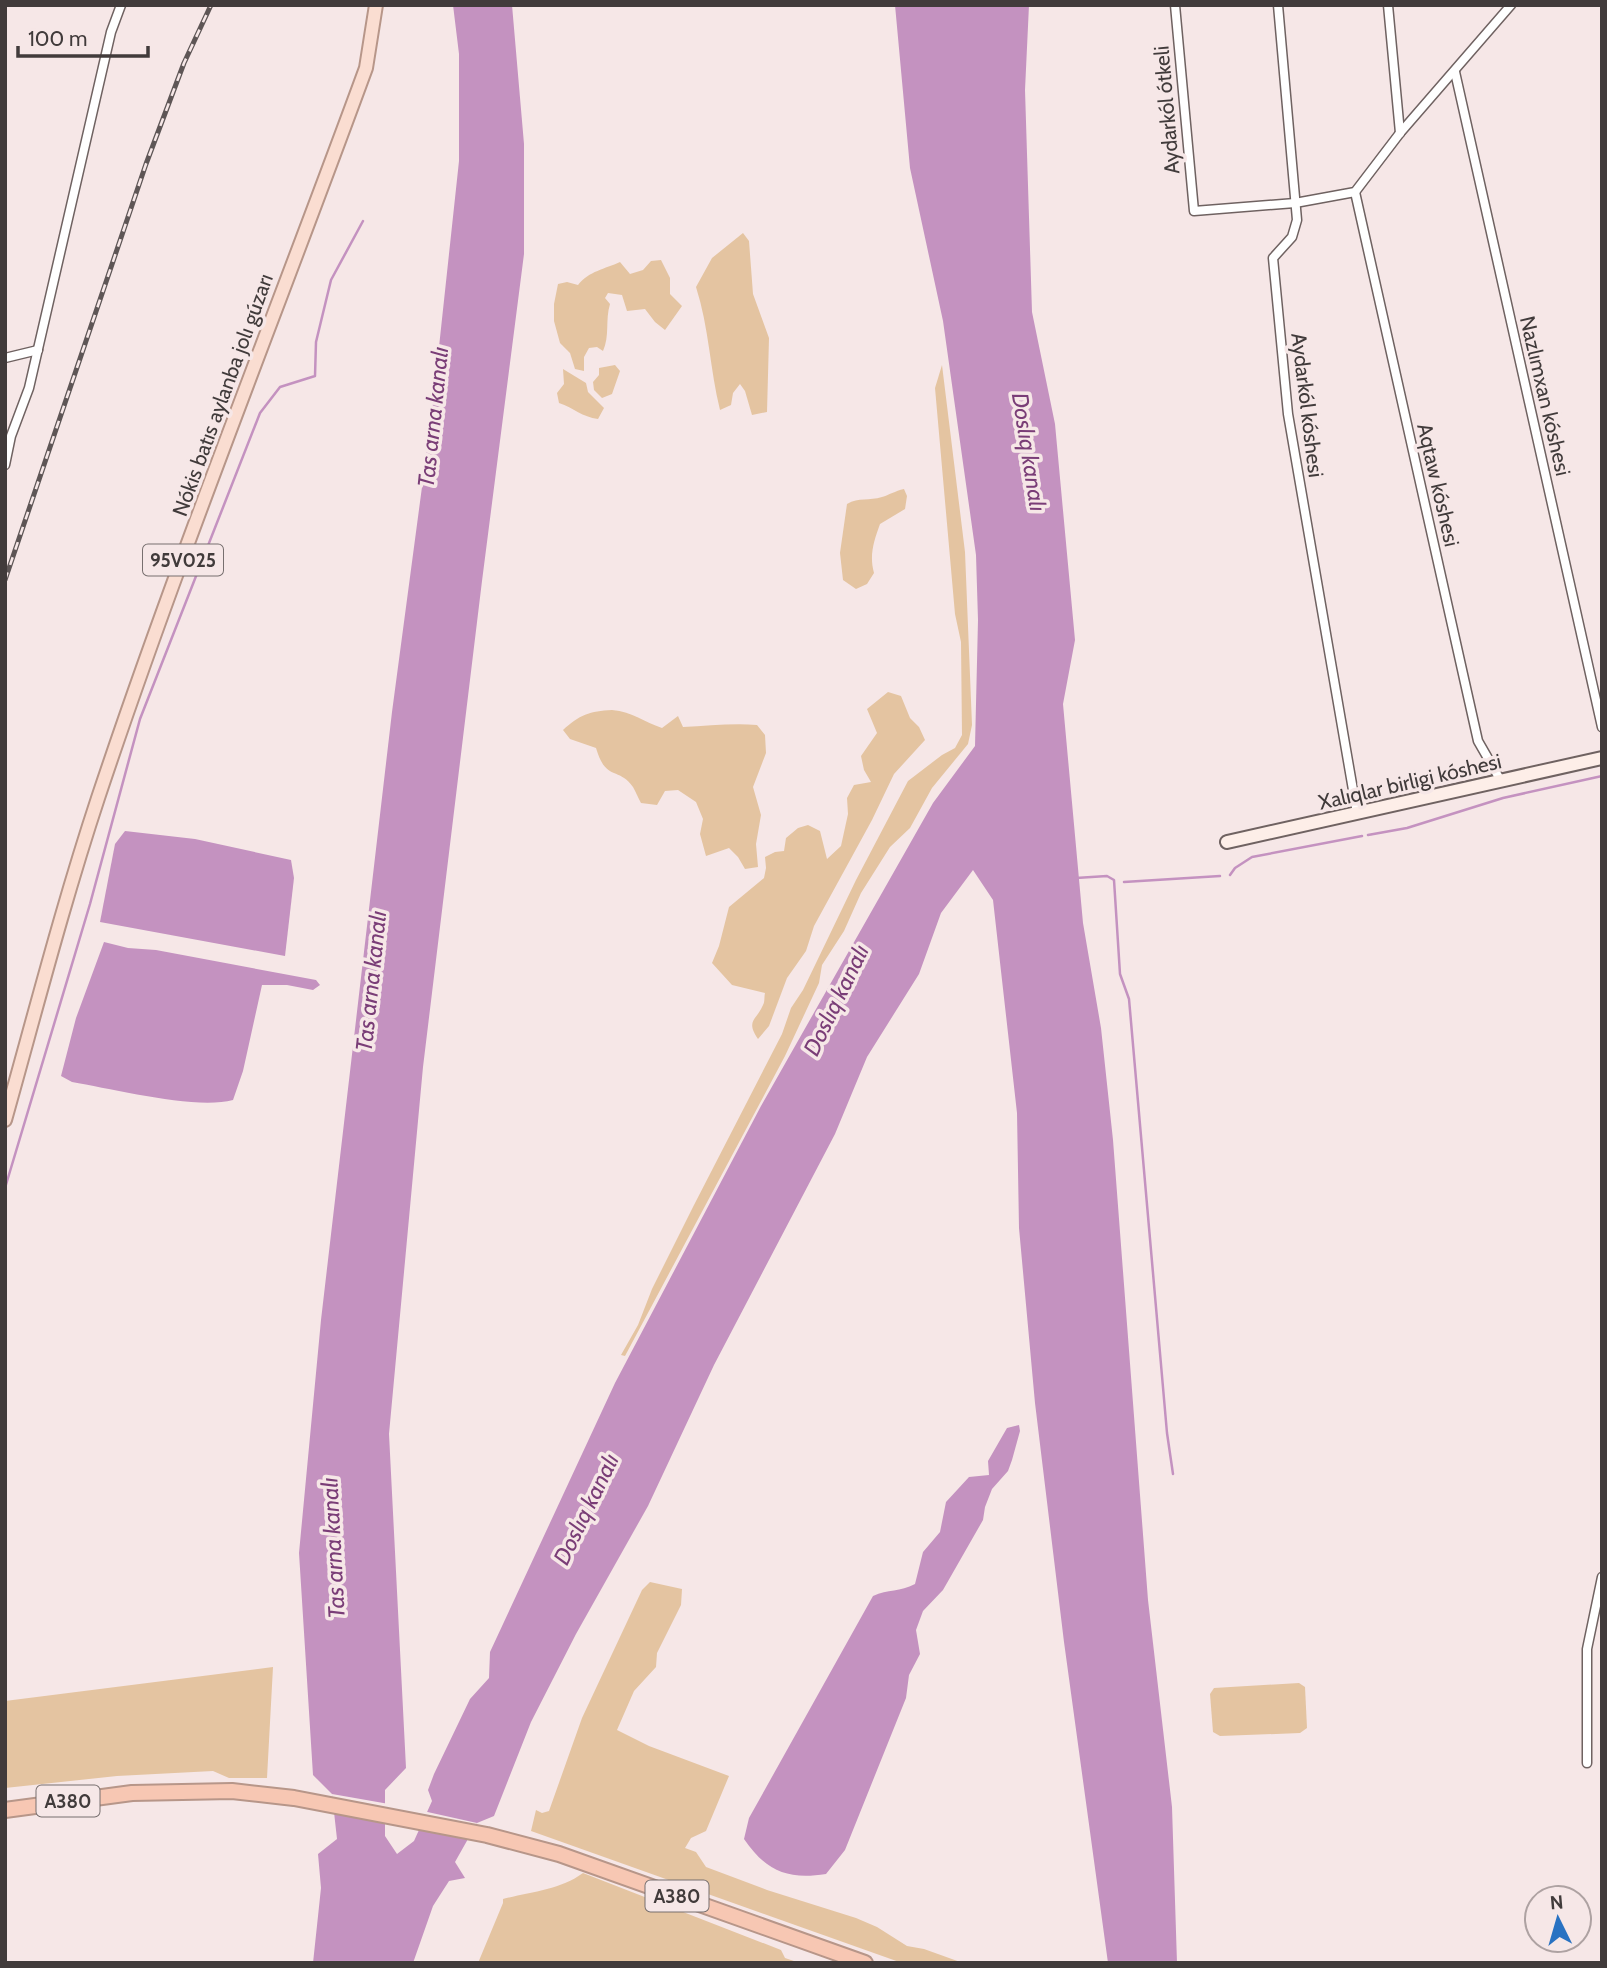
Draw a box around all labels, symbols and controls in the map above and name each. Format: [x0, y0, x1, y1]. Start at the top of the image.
scale bar [18, 14, 147, 58]
text: 100 m [28, 26, 87, 51]
street label: Aydarkól ótkeli [1148, 45, 1185, 175]
street label: Nókis batıs aylanba jolı gúzarı [167, 270, 279, 520]
street label: Nazlımxan kóshesi [1515, 314, 1576, 478]
street label: Aydarkól kóshesi [1286, 331, 1329, 479]
water label: Tas arna kanalı [412, 345, 454, 489]
water label: Doslıq kanalı [1006, 391, 1052, 513]
street label: Aqtaw kóshesi [1412, 421, 1465, 549]
road number: 95V025 [143, 544, 223, 576]
street label: Xalıqlar birligi kóshesi [1316, 748, 1504, 815]
water label: Tas arna kanalı [350, 909, 392, 1053]
water label: Doslıq kanalı [797, 940, 875, 1060]
water label: Doslıq kanalı [547, 1449, 625, 1569]
water label: Tas arna kanalı [315, 1477, 351, 1619]
road number: A380 [36, 1786, 100, 1816]
road number: A380 [646, 1880, 708, 1912]
north arrow [1523, 1884, 1593, 1954]
text: N [1549, 1891, 1564, 1915]

